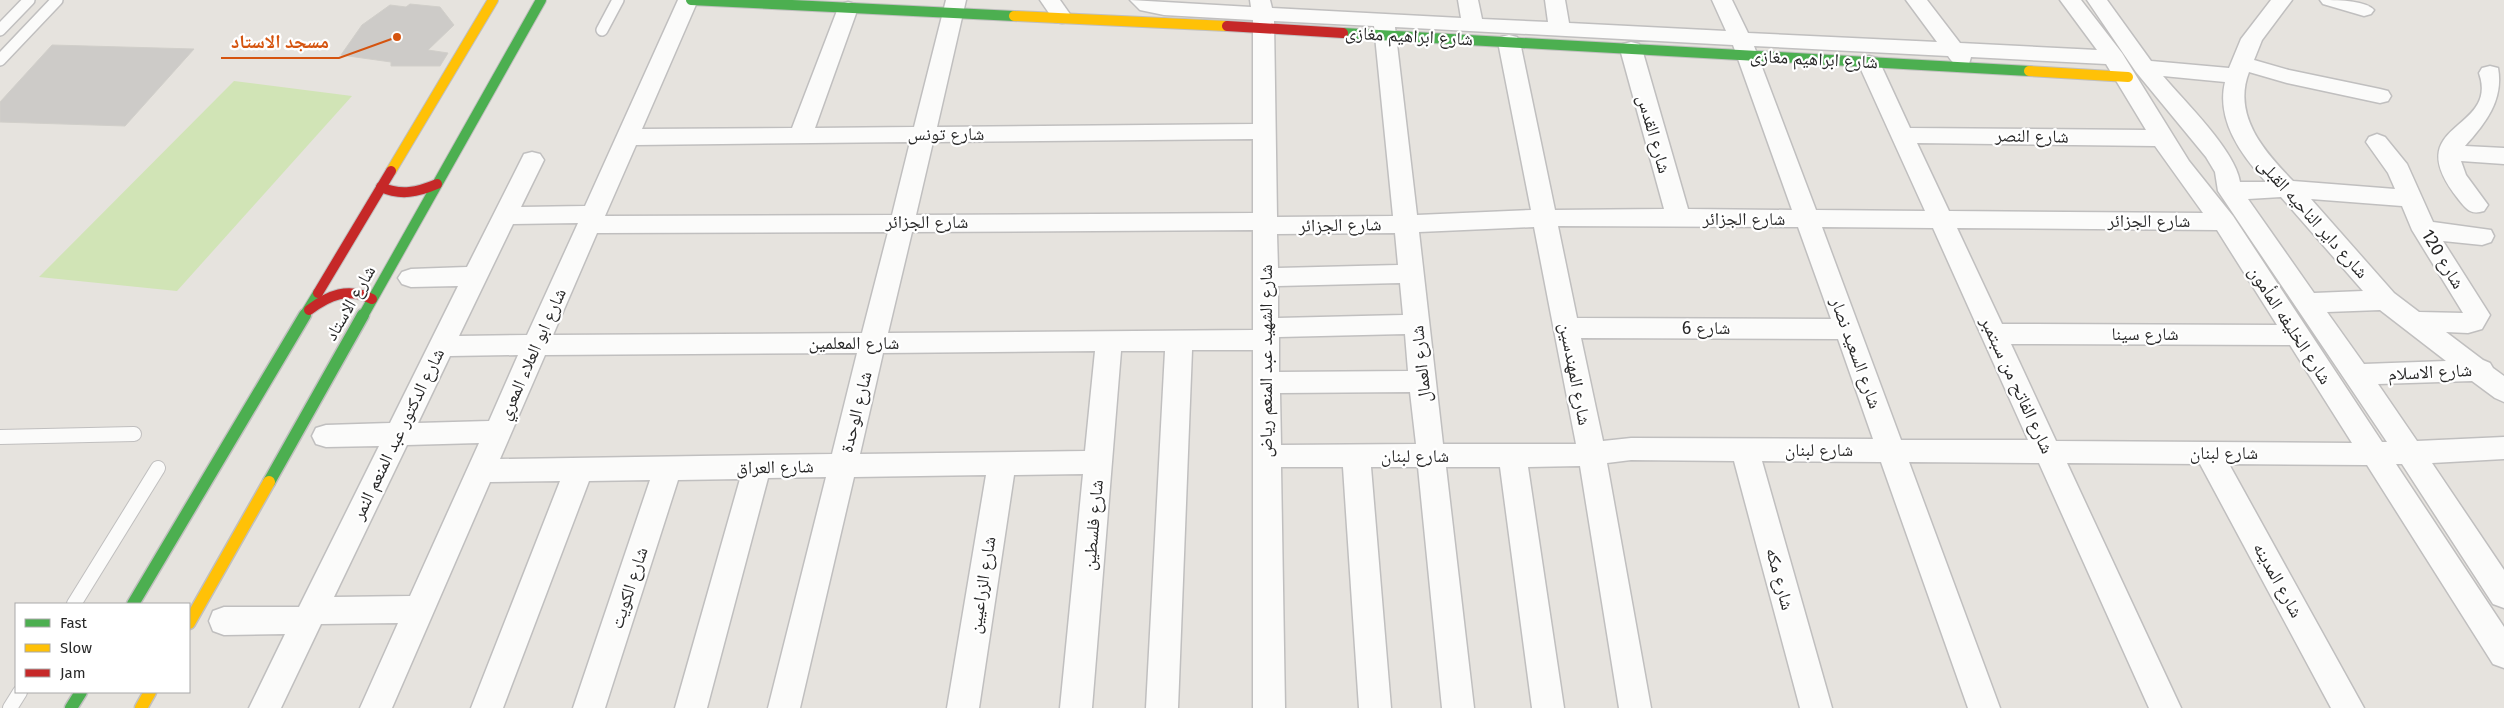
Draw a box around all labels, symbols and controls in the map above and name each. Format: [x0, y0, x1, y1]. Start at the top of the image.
street label: شارع ابراهيم مغازى [1344, 22, 1473, 51]
callout: مسجد الاستاد [221, 24, 339, 58]
text: مسجد الاستاد [231, 30, 329, 53]
street label: شارع ابراهيم مغازى [1749, 45, 1878, 74]
street label: شارع القدس [1632, 92, 1676, 176]
street label: شارع تونس [908, 123, 984, 145]
street label: شارع النصر [1994, 124, 2069, 148]
street label: شارع داير الناحيه القبلى [2253, 153, 2373, 283]
street label: شارع الجزائر [1702, 208, 1785, 230]
street label: شارع الجزائر [2107, 210, 2190, 232]
street label: شارع الجزائر [885, 211, 968, 233]
street label: شارع الجزائر [1297, 213, 1382, 237]
street label: شارع 120 [2417, 225, 2469, 293]
street label: شارع الاستاد [320, 262, 380, 344]
street label: شارع الخليفه المأمون [2243, 262, 2337, 388]
street label: شارع الشهيد عبد المنعم رياض [1255, 264, 1278, 458]
street label: شارع ابو العلاء المعري [493, 285, 574, 425]
street label: شارع السعيد نصار [1825, 293, 1886, 412]
street label: شارع الفاتح من سبتمبر [1974, 312, 2058, 457]
street label: شارع 6 [1682, 317, 1730, 339]
street label: شارع المهندسين [1554, 321, 1596, 427]
street label: شارع سينا [2111, 323, 2179, 345]
street label: شارع العمال [1406, 324, 1436, 404]
street label: شارع المعلمين [809, 332, 899, 354]
street label: شارع الدكتور عبد المنعم النمر [346, 345, 450, 525]
street label: شارع الاسلام [2387, 359, 2473, 386]
street label: شارع الوحدة [835, 369, 877, 455]
street label: شارع لبنان [1785, 439, 1853, 461]
street label: شارع لبنان [2190, 442, 2258, 464]
street label: شارع لبنان [1381, 445, 1449, 467]
street label: شارع العراق [736, 455, 814, 479]
street label: شارع فلسطين [1078, 479, 1108, 571]
street label: شارع الزراعيين [963, 535, 1001, 635]
street label: شارع المدينه [2248, 539, 2308, 621]
street label: شارع الكويت [605, 544, 653, 632]
street label: شارع مكه [1761, 545, 1799, 613]
legend [15, 603, 190, 693]
text: Fast [60, 614, 87, 632]
text: Slow [60, 639, 92, 657]
text: Jam [60, 664, 86, 682]

